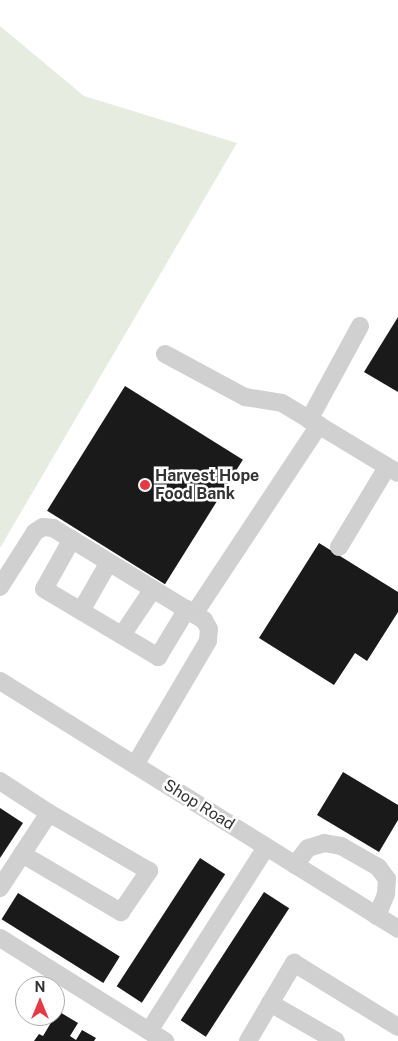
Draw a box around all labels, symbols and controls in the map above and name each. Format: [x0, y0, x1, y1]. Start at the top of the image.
place label: Harvest Hope Food Bank [155, 466, 259, 504]
marker: Harvest Hope Food Bank [139, 479, 151, 491]
street label: Shop Road [160, 776, 238, 834]
north arrow [15, 976, 65, 1026]
text: N [35, 979, 45, 995]

